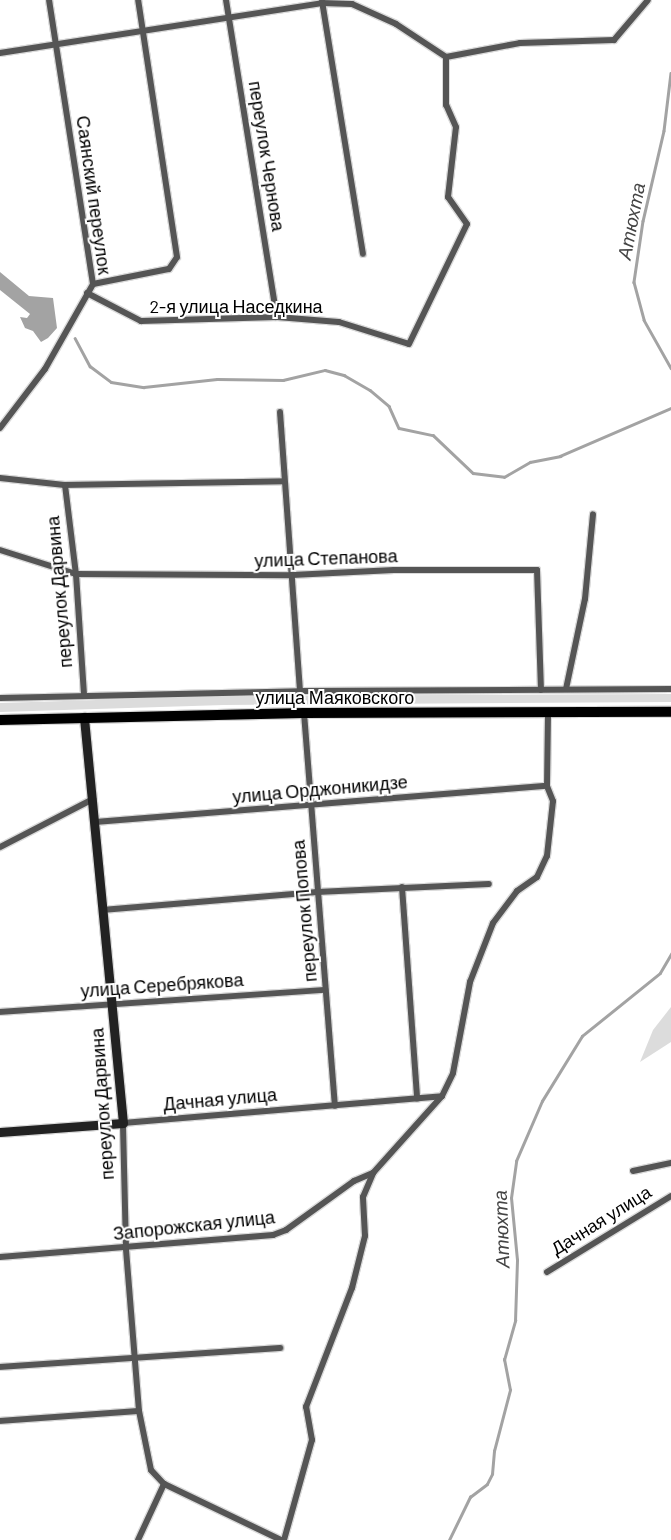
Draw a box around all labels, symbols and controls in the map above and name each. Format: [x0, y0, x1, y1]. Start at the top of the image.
street label: переулок Чернова [244, 79, 290, 233]
street label: Саянский переулок [72, 114, 116, 276]
water label: Атюхта [612, 181, 650, 261]
street label: 2-я улица Наседкина [149, 295, 323, 317]
street label: переулок Дарвина [42, 515, 76, 669]
street label: улица Степанова [254, 545, 398, 571]
street label: улица Маяковского [256, 686, 414, 708]
street label: улица Орджоникидзе [232, 771, 408, 807]
street label: переулок Попова [287, 839, 321, 983]
street label: улица Серебрякова [80, 969, 244, 1001]
street label: переулок Дарвина [86, 1027, 118, 1181]
street label: Дачная улица [162, 1083, 278, 1115]
street label: Дачная улица [547, 1181, 655, 1259]
water label: Атюхта [488, 1190, 514, 1268]
street label: Запорожская улица [112, 1206, 276, 1244]

